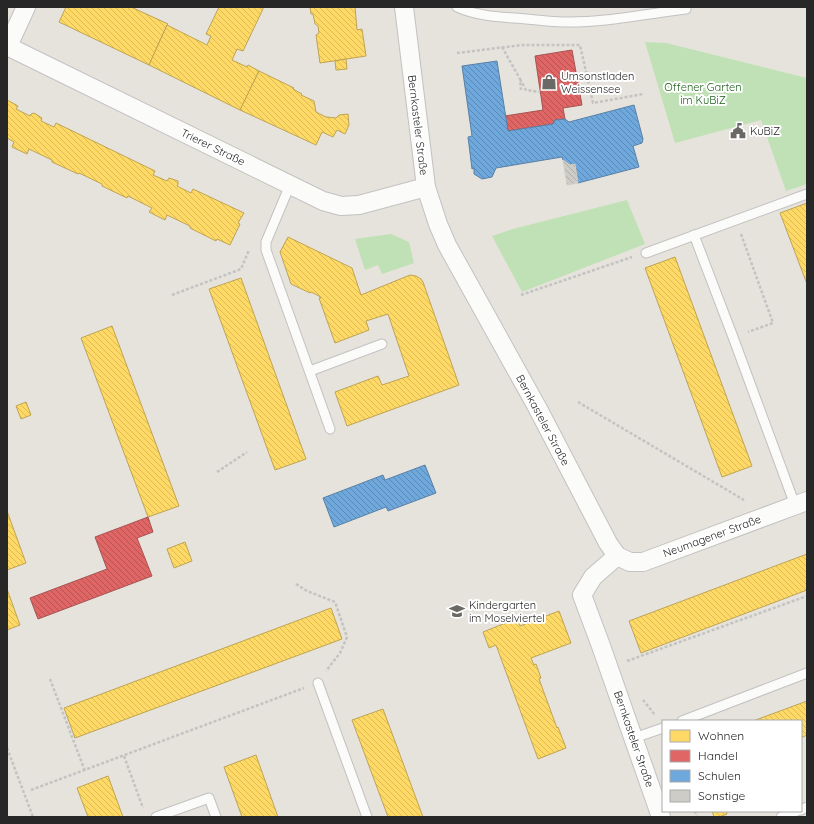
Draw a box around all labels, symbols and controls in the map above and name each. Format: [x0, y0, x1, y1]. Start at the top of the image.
place label: Umsonstladen Weissensee [561, 69, 634, 96]
shop icon: Umsonstladen Weissensee [540, 73, 558, 91]
street label: Bernkasteler Straße [405, 74, 431, 176]
park label: Offener Garten im KuBiZ [664, 80, 742, 107]
public building icon: KuBiZ [729, 122, 747, 140]
place label: KuBiZ [750, 124, 780, 138]
street label: Trierer Straße [179, 125, 247, 169]
street label: Bernkasteler Straße [513, 372, 573, 468]
street label: Neumagener Straße [661, 512, 763, 560]
place label: Kindergarten im Moselviertel [469, 598, 545, 625]
school or university icon: Kindergarten im Moselviertel [448, 602, 466, 620]
street label: Bernkasteler Straße [611, 689, 657, 789]
legend [662, 720, 802, 812]
text: Wohnen [698, 728, 744, 743]
text: Handel [698, 748, 738, 763]
text: Schulen [698, 768, 741, 783]
text: Sonstige [698, 788, 745, 803]

